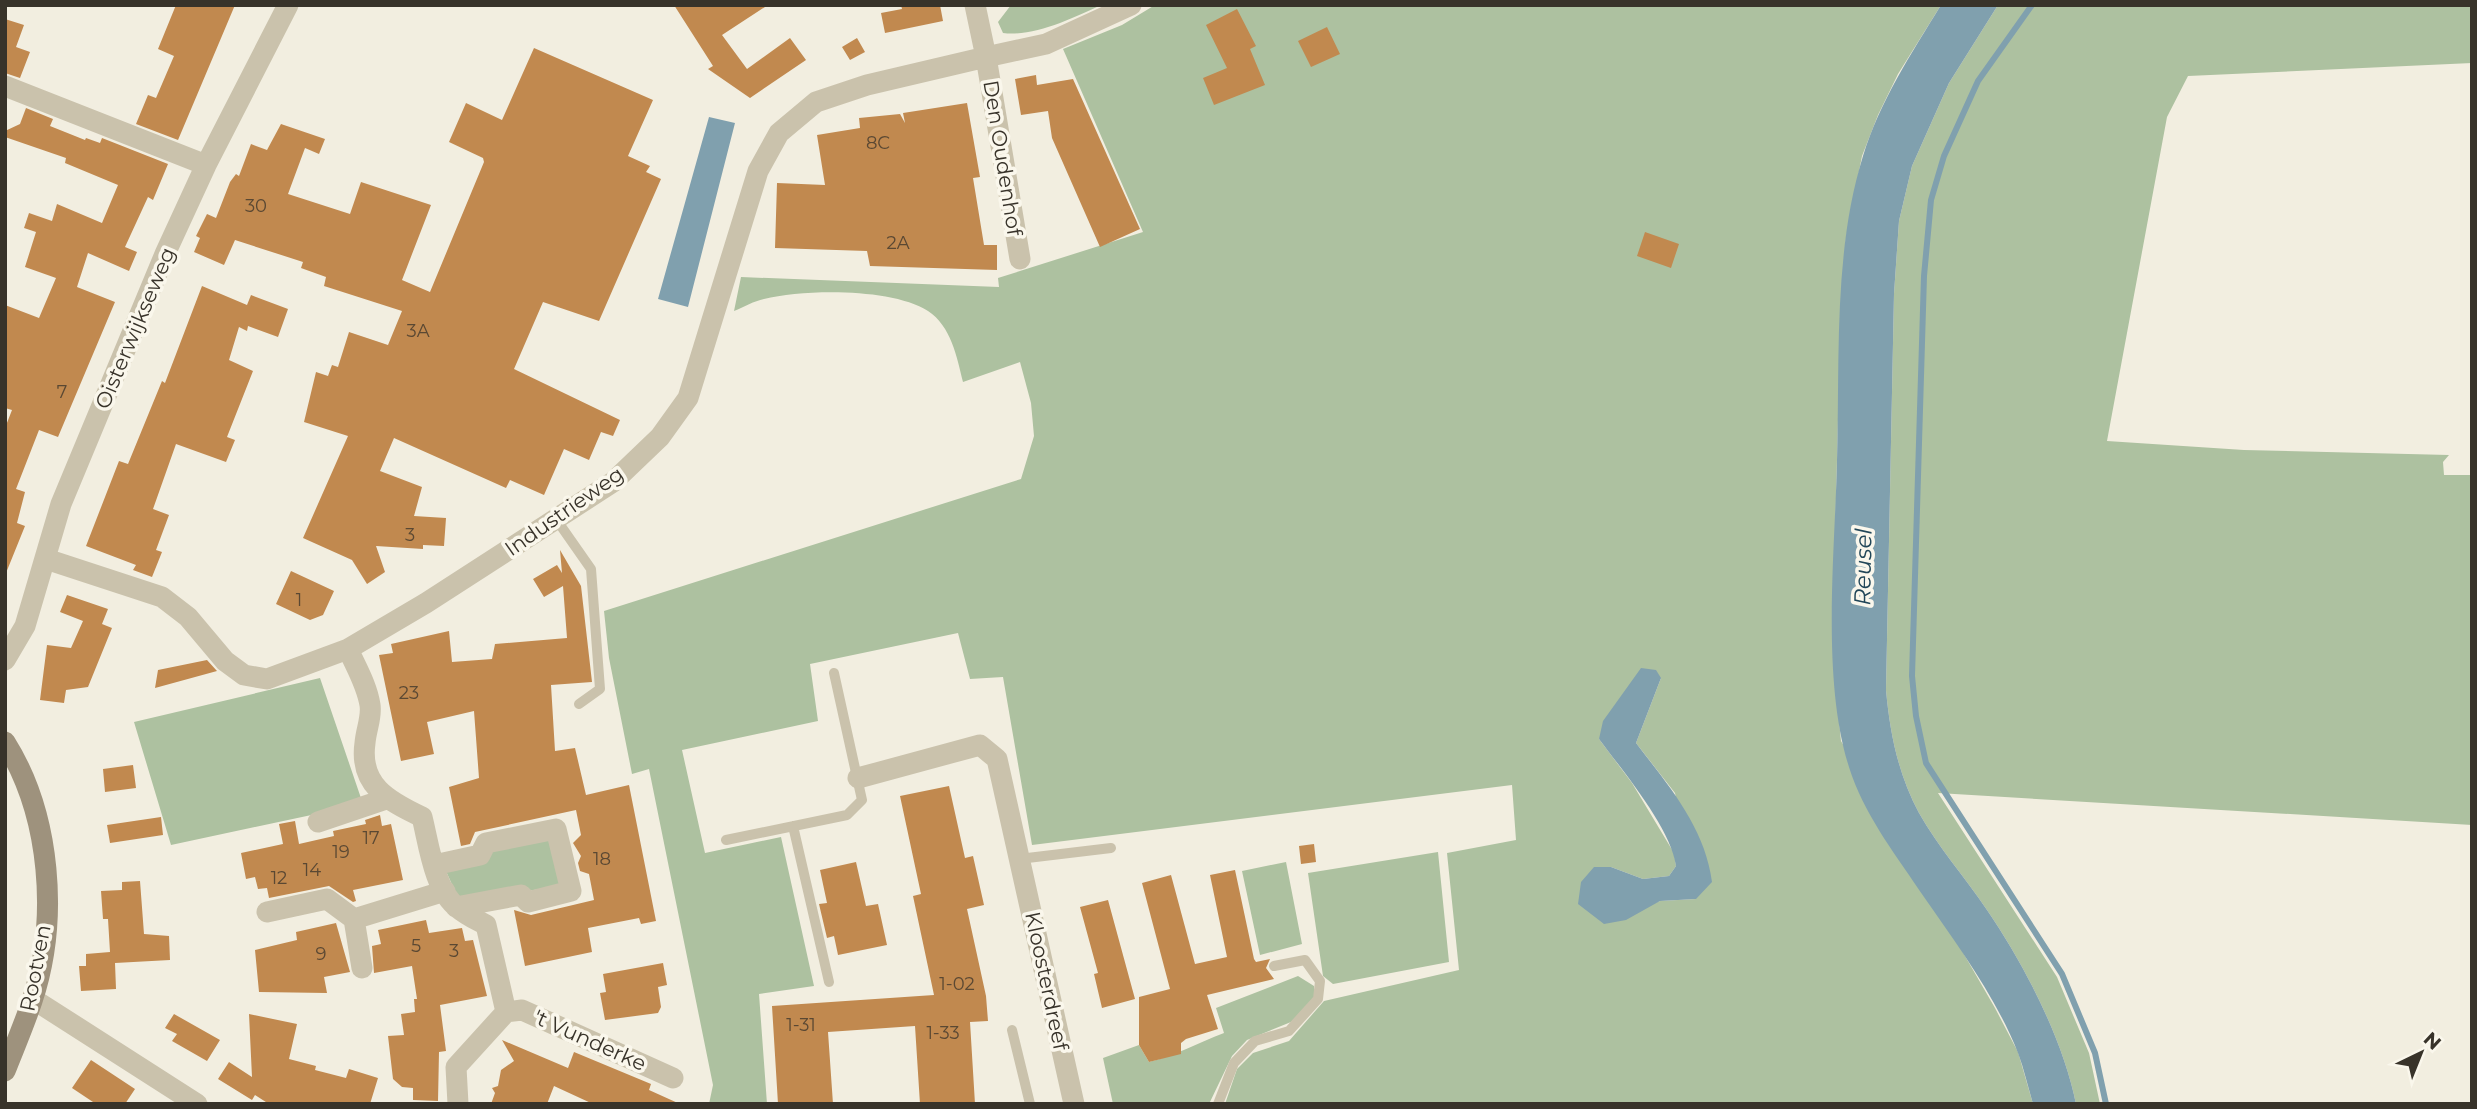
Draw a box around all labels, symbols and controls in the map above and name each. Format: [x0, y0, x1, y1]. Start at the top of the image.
street label: Den Oudenhof [978, 78, 1028, 238]
house number: 8C [866, 132, 890, 154]
house number: 30 [245, 195, 267, 217]
house number: 2A [886, 232, 910, 254]
street label: Oisterwijkseweg [90, 243, 180, 413]
house number: 3A [406, 320, 430, 342]
house number: 7 [57, 381, 67, 403]
street label: Industrieweg [500, 461, 628, 561]
house number: 3 [405, 524, 415, 546]
water label: Reusel [1848, 527, 1878, 606]
house number: 1 [296, 589, 302, 611]
house number: 23 [399, 682, 419, 704]
house number: 17 [362, 827, 380, 849]
house number: 19 [332, 841, 350, 863]
house number: 18 [593, 848, 611, 870]
house number: 14 [303, 859, 321, 881]
house number: 12 [271, 867, 287, 889]
street label: Kloosterdreef [1020, 909, 1074, 1053]
street label: Rootven [14, 923, 56, 1013]
house number: 5 [411, 935, 421, 957]
house number: 3 [449, 940, 459, 962]
house number: 9 [316, 943, 327, 965]
house number: 1-02 [939, 973, 975, 995]
street label: 't Vunderke [530, 1004, 650, 1076]
house number: 1-31 [786, 1014, 816, 1036]
north arrow [2386, 1018, 2456, 1088]
house number: 1-33 [926, 1022, 960, 1044]
text: N [2419, 1027, 2446, 1055]

